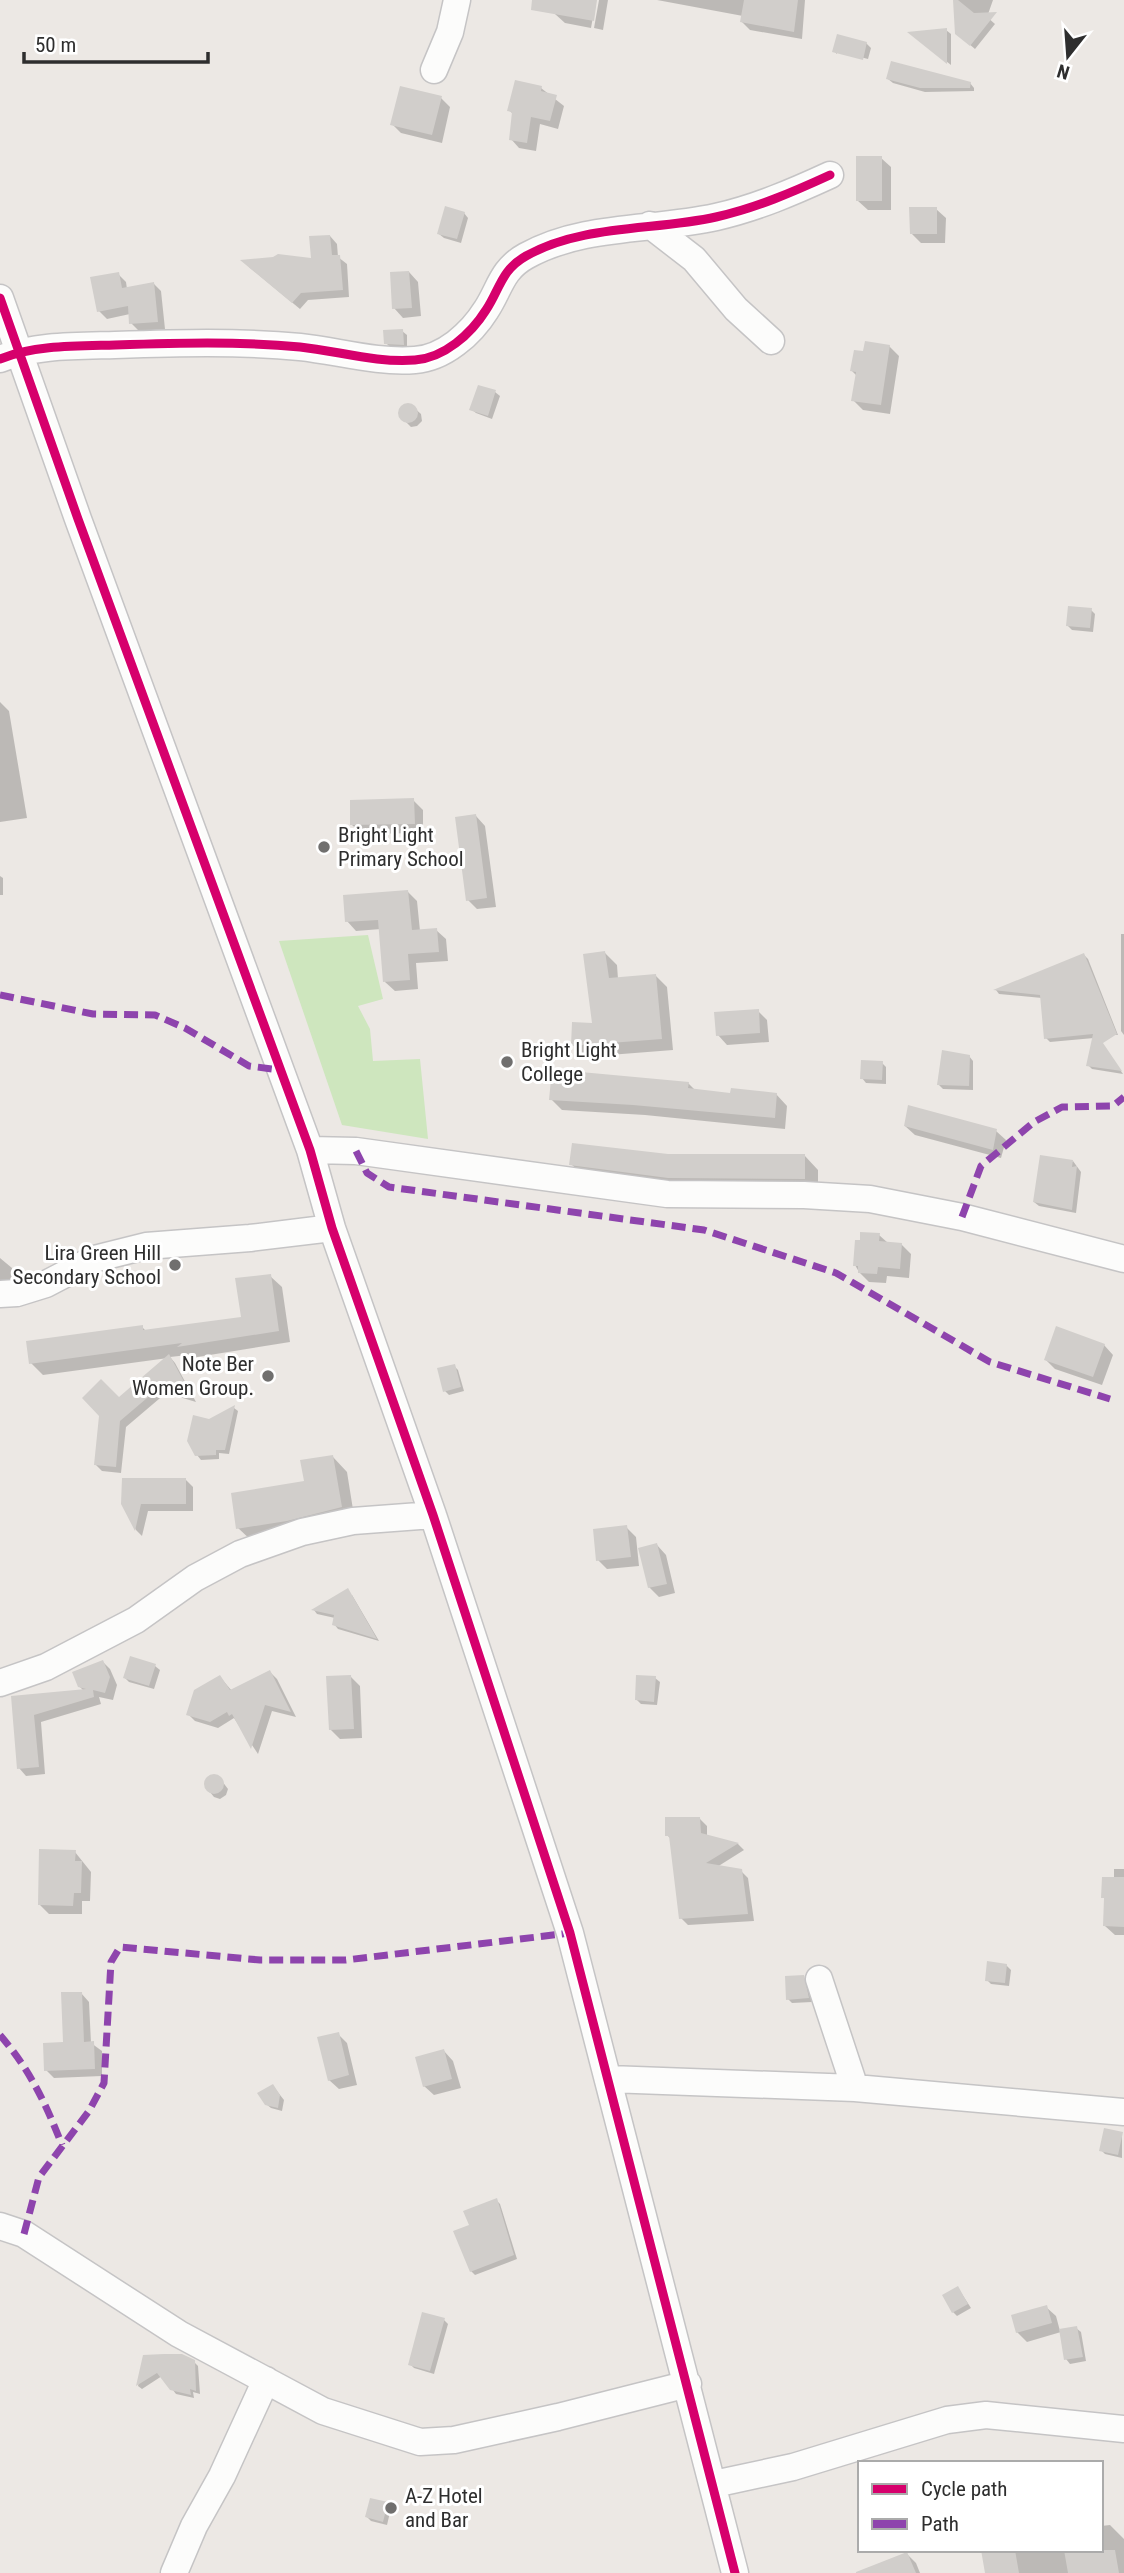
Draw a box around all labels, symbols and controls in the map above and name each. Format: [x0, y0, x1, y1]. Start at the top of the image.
scale bar [24, 21, 208, 65]
north arrow [1033, 21, 1103, 91]
text: 50 m [35, 33, 76, 57]
text: N [1054, 59, 1072, 84]
place label: Bright Light Primary School [338, 823, 464, 871]
marker: Bright Light Primary School [316, 839, 332, 855]
place label: Bright Light College [521, 1038, 617, 1086]
marker: Bright Light College [499, 1054, 515, 1070]
place label: Lira Green Hill Secondary School [13, 1241, 161, 1289]
marker: Lira Green Hill Secondary School [167, 1257, 183, 1273]
place label: Note Ber Women Group. [132, 1352, 254, 1400]
marker: Note Ber Women Group. [260, 1368, 276, 1384]
legend [858, 2461, 1103, 2552]
text: Cycle path [921, 2477, 1007, 2501]
place label: A-Z Hotel and Bar [405, 2484, 483, 2532]
marker: A-Z Hotel and Bar [383, 2500, 399, 2516]
text: Path [921, 2512, 959, 2536]

